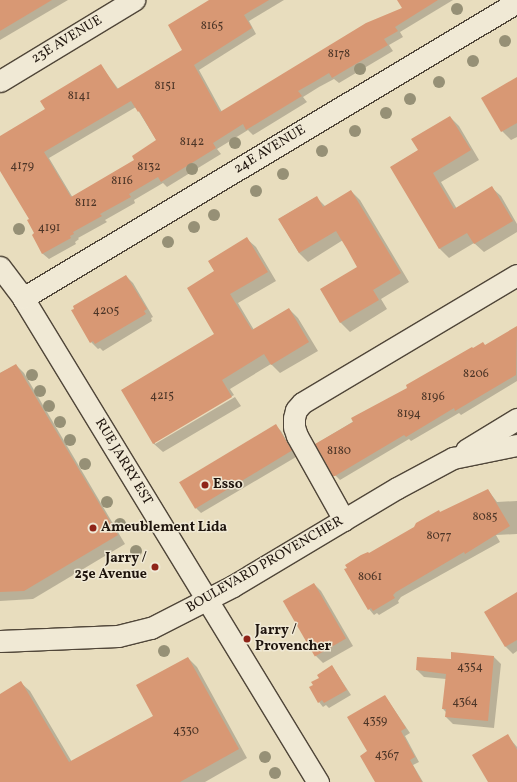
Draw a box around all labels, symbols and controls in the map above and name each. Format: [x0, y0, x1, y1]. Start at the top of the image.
street label: 23E AVENUE [29, 12, 105, 68]
house number: 8165 [201, 20, 223, 34]
house number: 8178 [328, 48, 350, 62]
house number: 8151 [154, 80, 176, 94]
house number: 8141 [68, 90, 90, 104]
street label: 24E AVENUE [231, 122, 309, 178]
house number: 8142 [180, 136, 204, 150]
house number: 4179 [10, 160, 34, 174]
house number: 8132 [137, 161, 161, 175]
house number: 8116 [111, 175, 133, 189]
house number: 8112 [75, 197, 97, 211]
house number: 4191 [38, 222, 60, 236]
house number: 4205 [93, 305, 119, 319]
house number: 8206 [463, 368, 489, 382]
house number: 4215 [150, 390, 174, 404]
house number: 8196 [421, 391, 445, 405]
house number: 8194 [397, 408, 421, 422]
street label: RUE JARRY EST [90, 415, 156, 509]
house number: 8180 [327, 445, 351, 459]
place label: Esso [213, 477, 243, 493]
marker: Esso [200, 480, 210, 490]
house number: 8085 [472, 511, 498, 525]
street label: BOULEVARD PROVENCHER [184, 513, 346, 617]
place label: Ameublement Lida [101, 520, 227, 536]
marker: Ameublement Lida [88, 523, 98, 533]
house number: 8077 [427, 530, 451, 544]
place label: Jarry / 25e Avenue [75, 551, 147, 584]
marker: Jarry / 25e Avenue [150, 562, 160, 572]
house number: 8061 [358, 571, 382, 585]
place label: Jarry / Provencher [255, 623, 331, 656]
marker: Jarry / Provencher [242, 634, 252, 644]
house number: 4354 [457, 661, 483, 675]
house number: 4364 [452, 696, 478, 710]
house number: 4359 [363, 715, 387, 729]
house number: 4330 [173, 725, 199, 739]
house number: 4367 [375, 749, 399, 763]

